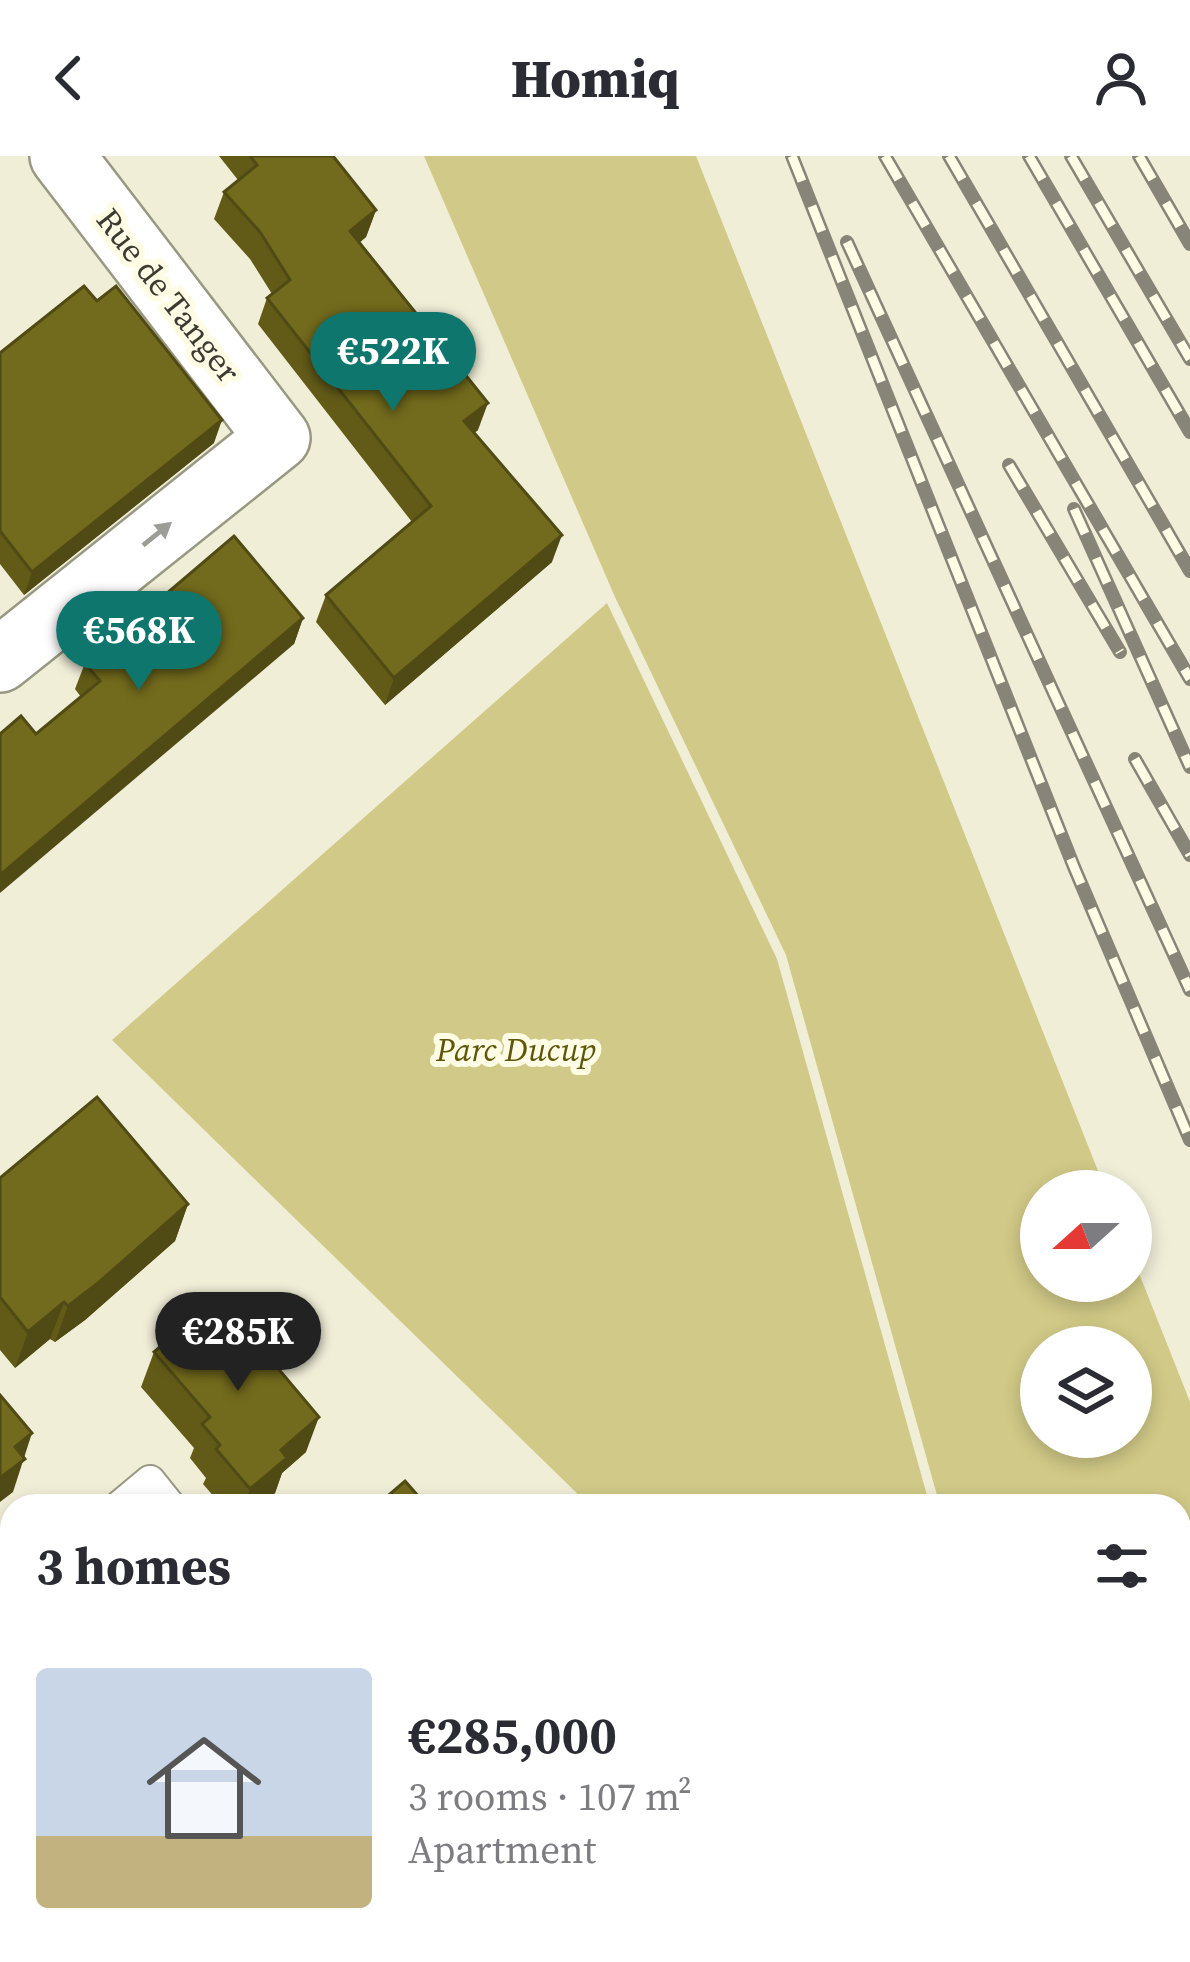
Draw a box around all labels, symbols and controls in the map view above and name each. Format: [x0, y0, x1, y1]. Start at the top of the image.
text: Homiq [511, 41, 679, 115]
icon: back [36, 45, 102, 111]
icon: person [1088, 45, 1154, 111]
street label: Rue de Tanger [86, 199, 251, 392]
pin: €522K [309, 312, 477, 414]
text: €522K [337, 324, 449, 377]
one-way arrow [142, 522, 173, 547]
pin: €568K [55, 591, 223, 693]
text: €568K [83, 603, 195, 656]
park label: Parc Ducup [435, 1027, 596, 1072]
north arrow [1020, 1170, 1152, 1302]
map controls [1020, 1170, 1152, 1458]
pin: €285K [154, 1292, 322, 1394]
text: €285K [182, 1304, 294, 1357]
button: layers [1020, 1326, 1152, 1458]
text: 3 homes [36, 1531, 231, 1601]
icon: filters [1089, 1533, 1155, 1599]
text: €285,000 [408, 1700, 617, 1770]
icon: home [132, 1716, 276, 1860]
text: 3 rooms · 107 m² [408, 1770, 692, 1823]
text: Apartment [408, 1823, 596, 1876]

